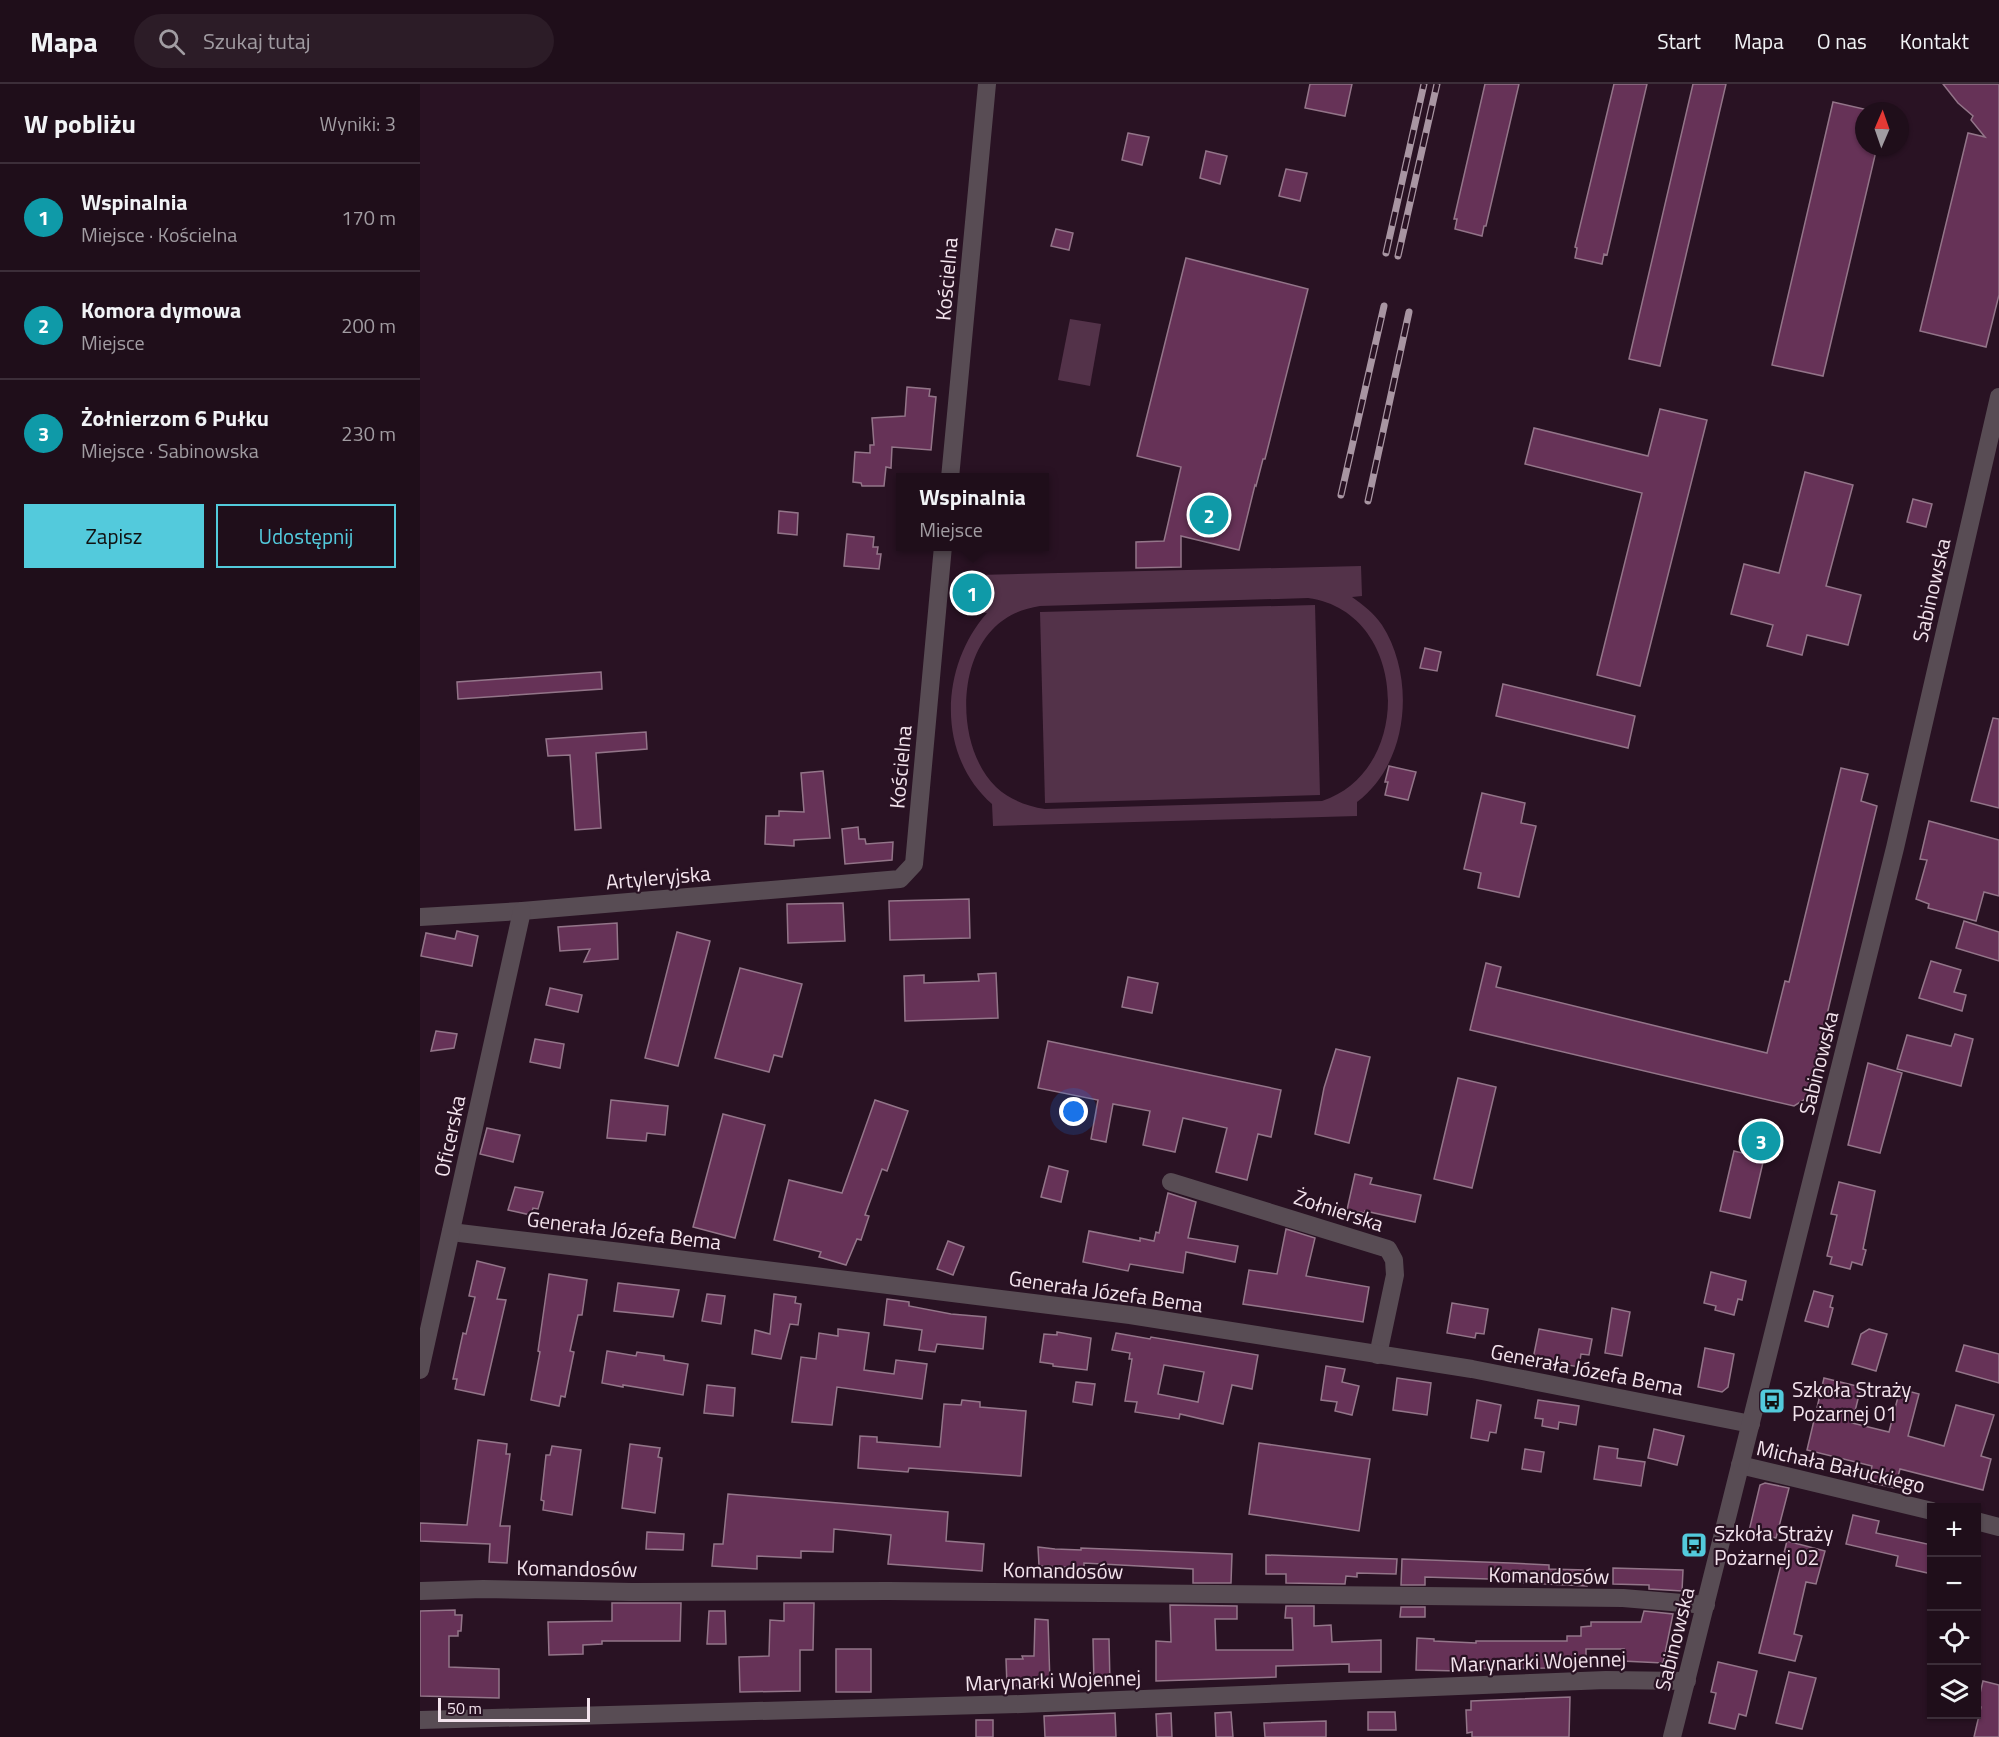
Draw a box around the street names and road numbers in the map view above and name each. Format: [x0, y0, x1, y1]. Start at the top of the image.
street label: Kościelna [926, 236, 966, 322]
street label: Sabinowska [1903, 534, 1959, 645]
street label: Kościelna [880, 724, 920, 810]
street label: Artyleryjska [604, 856, 712, 898]
street label: Sabinowska [1790, 1007, 1846, 1118]
street label: Oficerska [425, 1092, 473, 1180]
street label: Żołnierska [1290, 1180, 1388, 1240]
street label: Generała Józefa Bema [525, 1202, 724, 1258]
street label: Generała Józefa Bema [1007, 1262, 1206, 1321]
street label: Generała Józefa Bema [1488, 1335, 1687, 1403]
street label: Michała Bałuckiego [1753, 1431, 1929, 1501]
street label: Komandosów [516, 1551, 638, 1585]
street label: Komandosów [1002, 1553, 1124, 1587]
street label: Komandosów [1488, 1558, 1610, 1592]
street label: Sabinowska [1646, 1583, 1702, 1694]
street label: Marynarki Wojennej [1449, 1642, 1627, 1680]
street label: Marynarki Wojennej [964, 1661, 1142, 1699]

